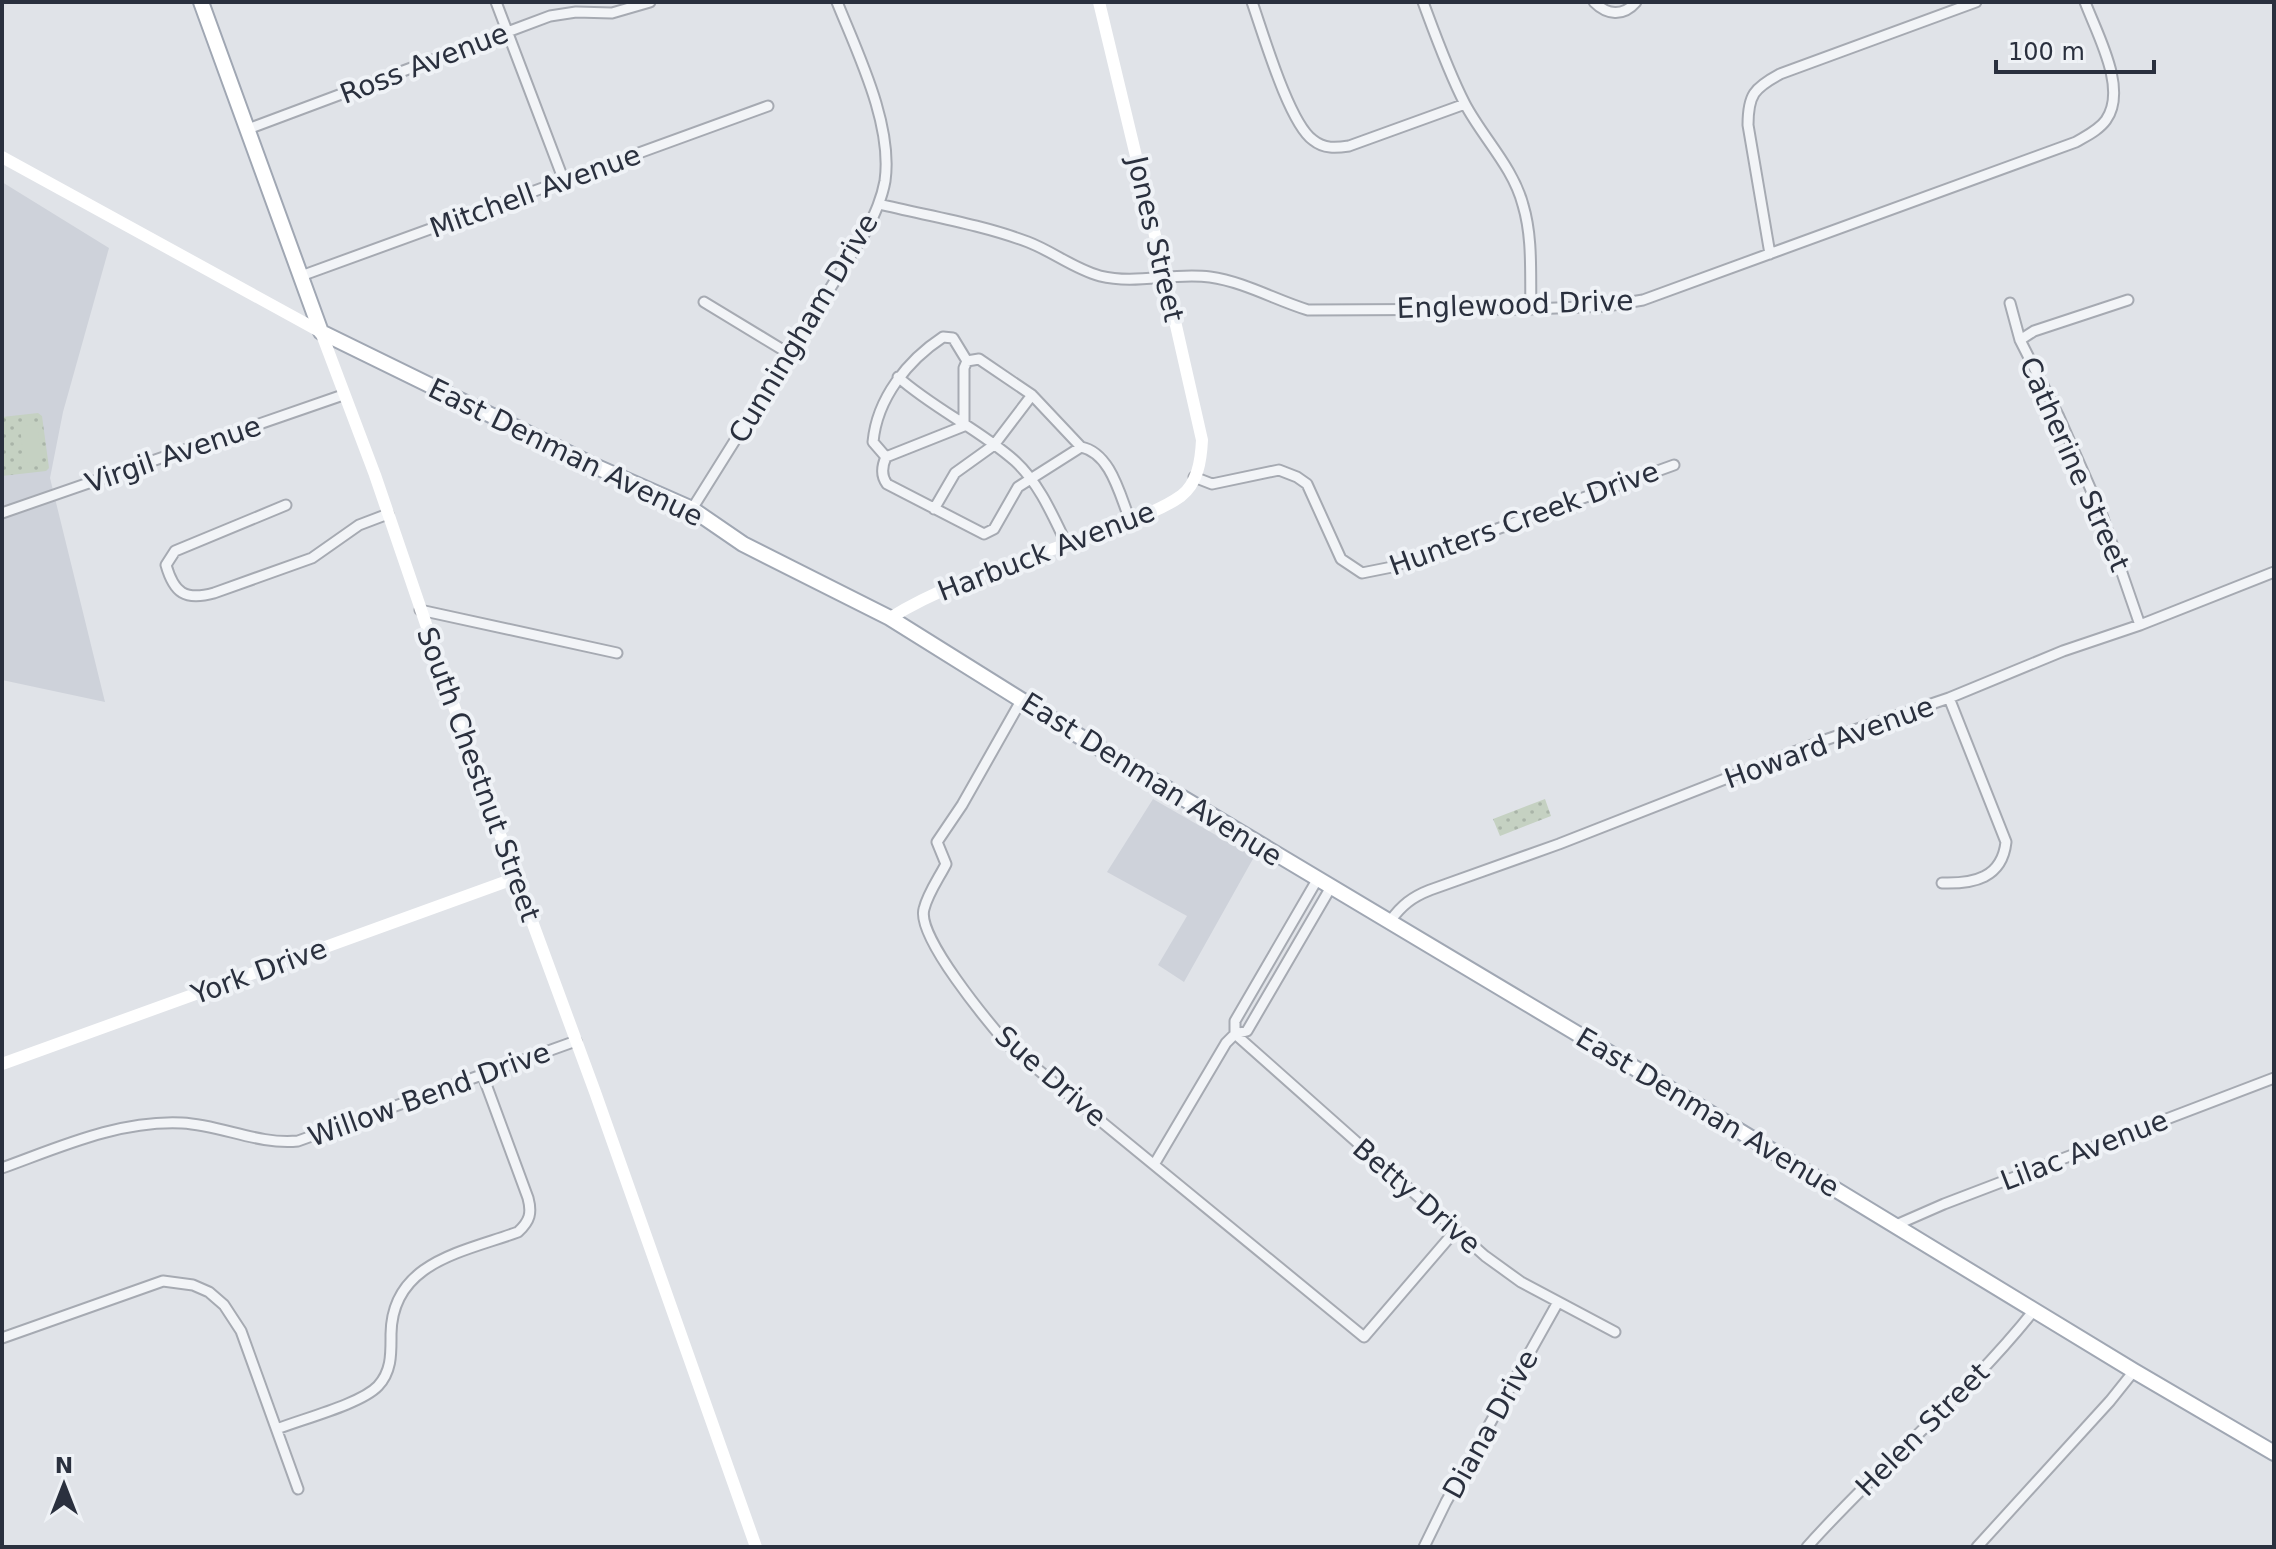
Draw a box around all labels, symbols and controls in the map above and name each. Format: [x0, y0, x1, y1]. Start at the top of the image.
street label: Ross Avenue [335, 16, 513, 111]
scale bar [1996, 24, 2154, 74]
text: 100 m [2008, 38, 2085, 66]
street label: Mitchell Avenue [425, 138, 645, 245]
street label: Jones Street [1120, 151, 1191, 325]
street label: Cunningham Drive [722, 208, 885, 449]
street label: Englewood Drive [1396, 284, 1634, 325]
street label: Catherine Street [2013, 352, 2137, 576]
street label: East Denman Avenue [423, 372, 708, 533]
street label: Virgil Avenue [81, 409, 265, 500]
street label: Hunters Creek Drive [1385, 454, 1663, 583]
street label: Harbuck Avenue [933, 495, 1159, 608]
street label: South Chestnut Street [410, 622, 547, 926]
street label: East Denman Avenue [1015, 686, 1288, 873]
street label: Howard Avenue [1720, 689, 1938, 796]
street label: York Drive [186, 932, 331, 1012]
street label: Sue Drive [988, 1019, 1113, 1134]
street label: East Denman Avenue [1570, 1021, 1845, 1204]
street label: Willow Bend Drive [304, 1035, 555, 1154]
street label: Lilac Avenue [1996, 1103, 2173, 1198]
street label: Betty Drive [1346, 1132, 1487, 1261]
street label: Diana Drive [1436, 1344, 1545, 1504]
street label: Helen Street [1849, 1356, 1996, 1503]
north arrow [24, 1445, 104, 1525]
text: N [55, 1453, 73, 1478]

